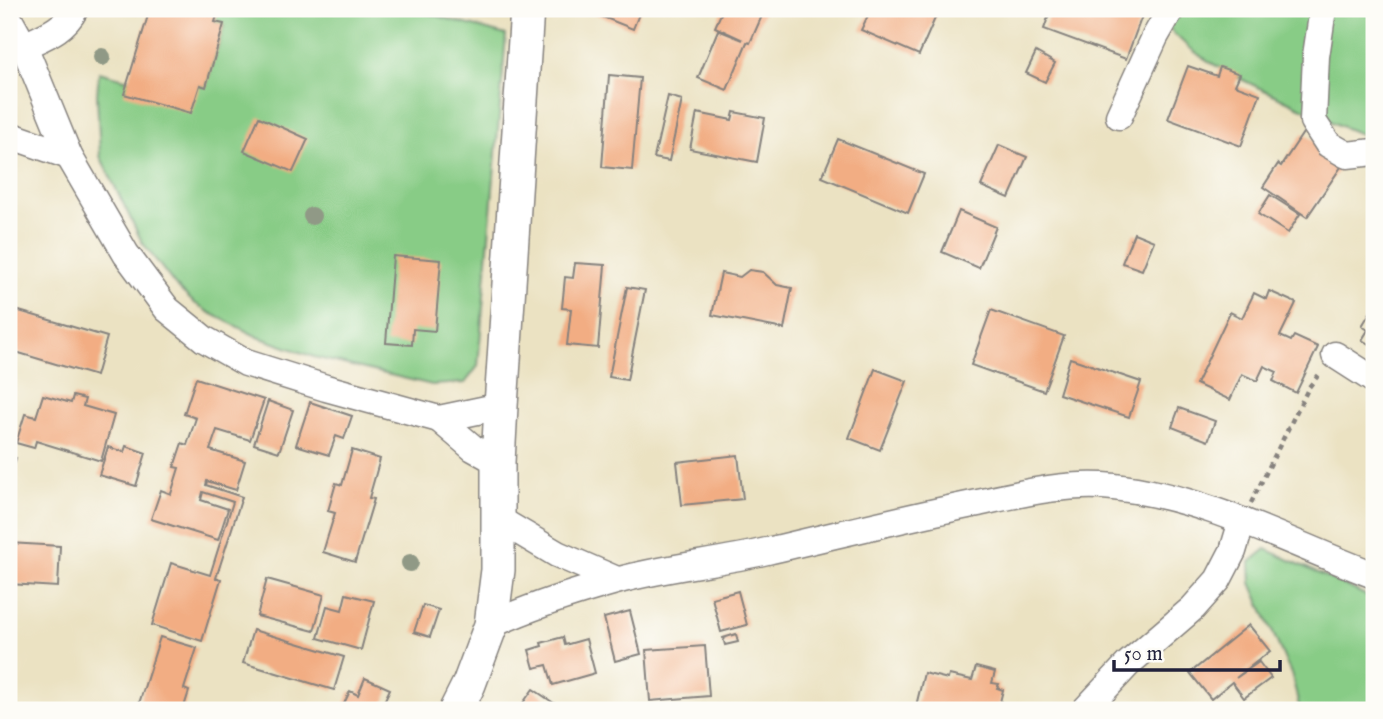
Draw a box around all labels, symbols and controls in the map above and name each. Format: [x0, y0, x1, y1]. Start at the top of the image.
scale bar [1114, 628, 1280, 672]
text: 50 m [1124, 641, 1163, 668]

